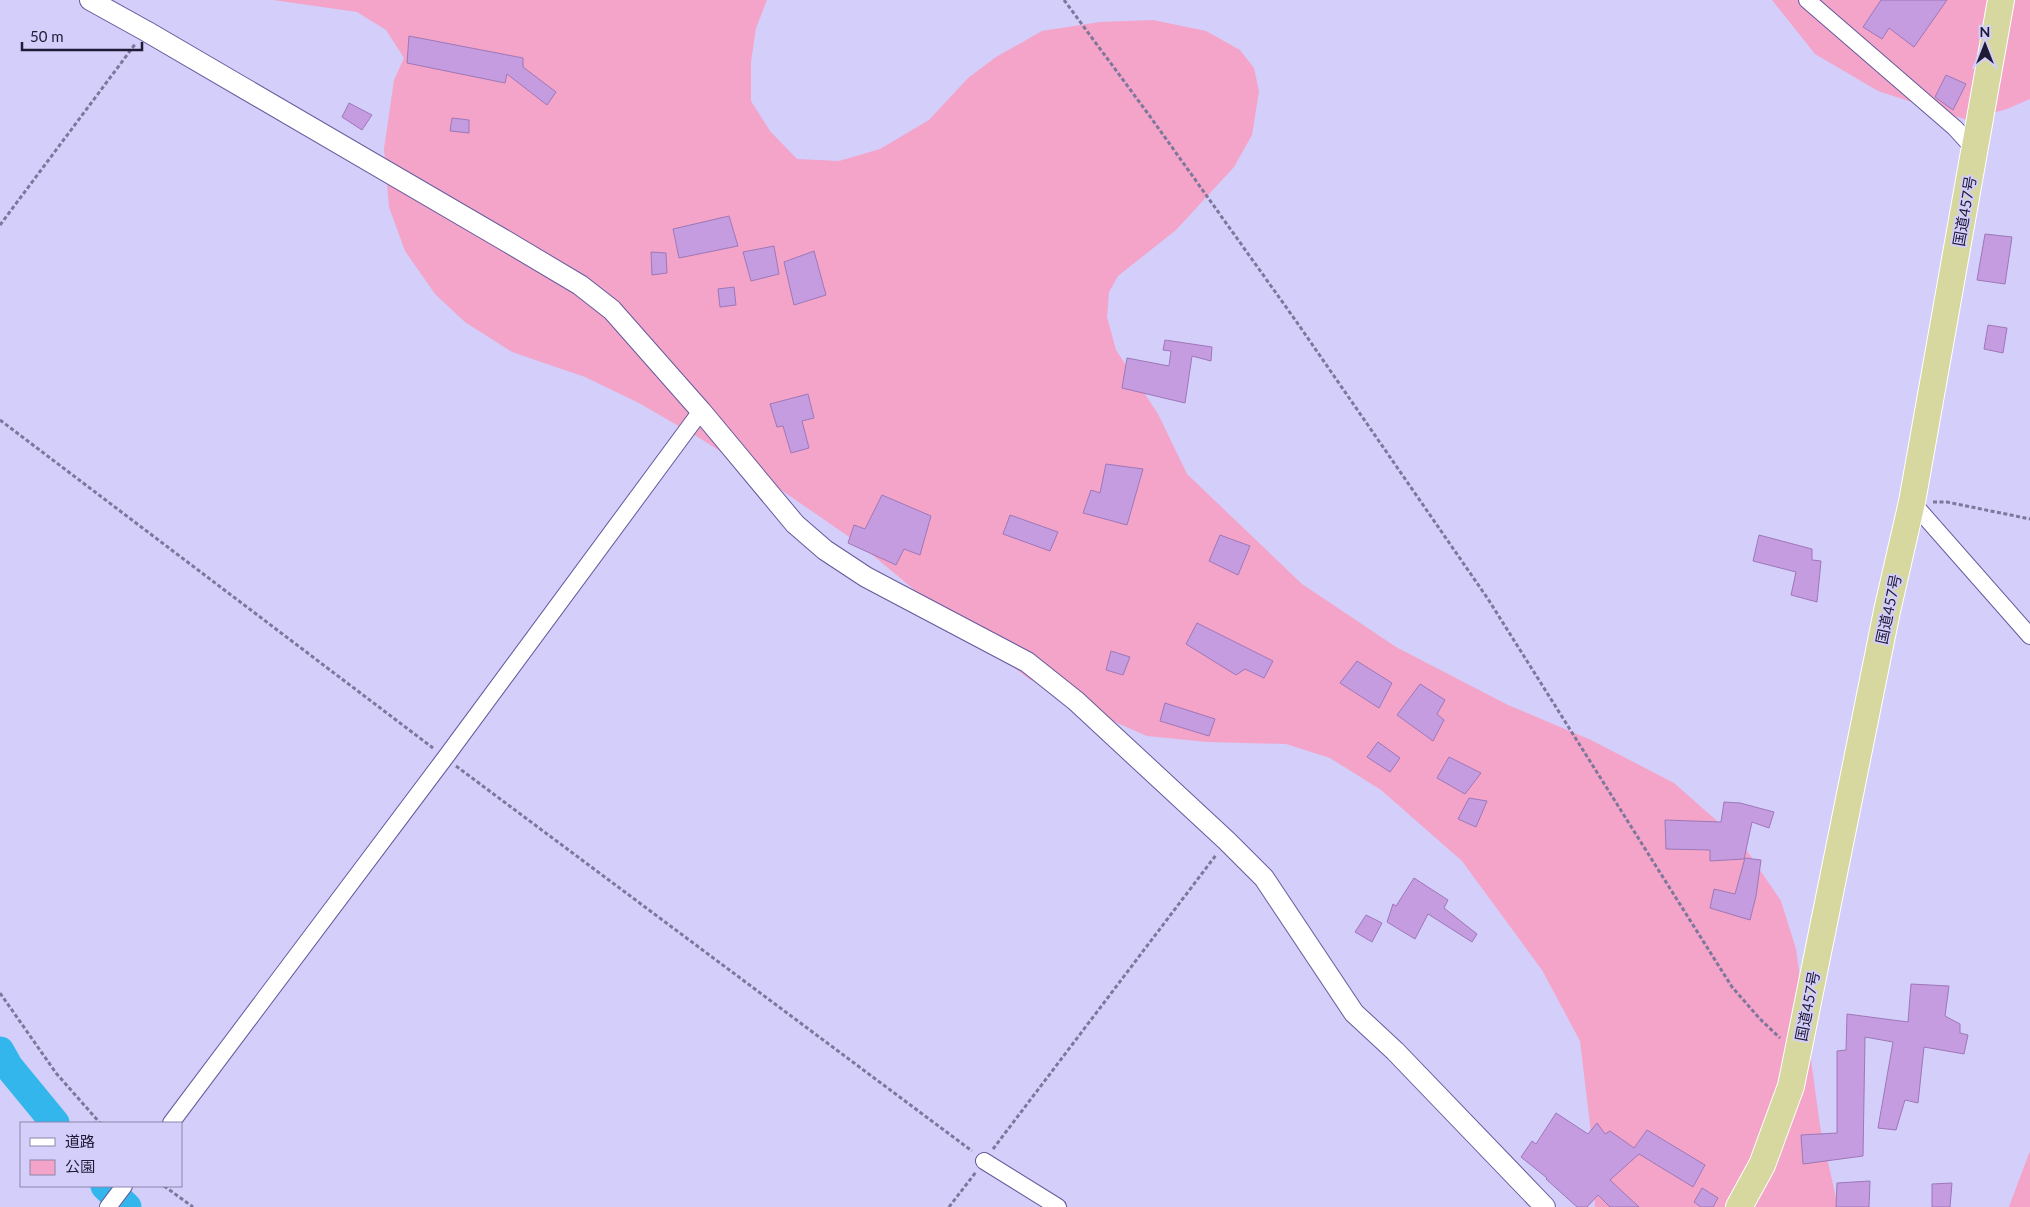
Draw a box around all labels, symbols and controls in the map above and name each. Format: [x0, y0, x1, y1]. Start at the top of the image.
scale bar [22, 20, 142, 52]
north arrow [1960, 20, 2010, 70]
text: N [1980, 23, 1990, 40]
text: 50 m [30, 27, 64, 45]
street label: 国道457号 [1949, 174, 1979, 248]
street label: 国道457号 [1872, 572, 1904, 646]
street label: 国道457号 [1791, 969, 1823, 1043]
legend [20, 1122, 182, 1187]
text: 道路 [65, 1132, 95, 1150]
text: 公園 [65, 1157, 95, 1175]

